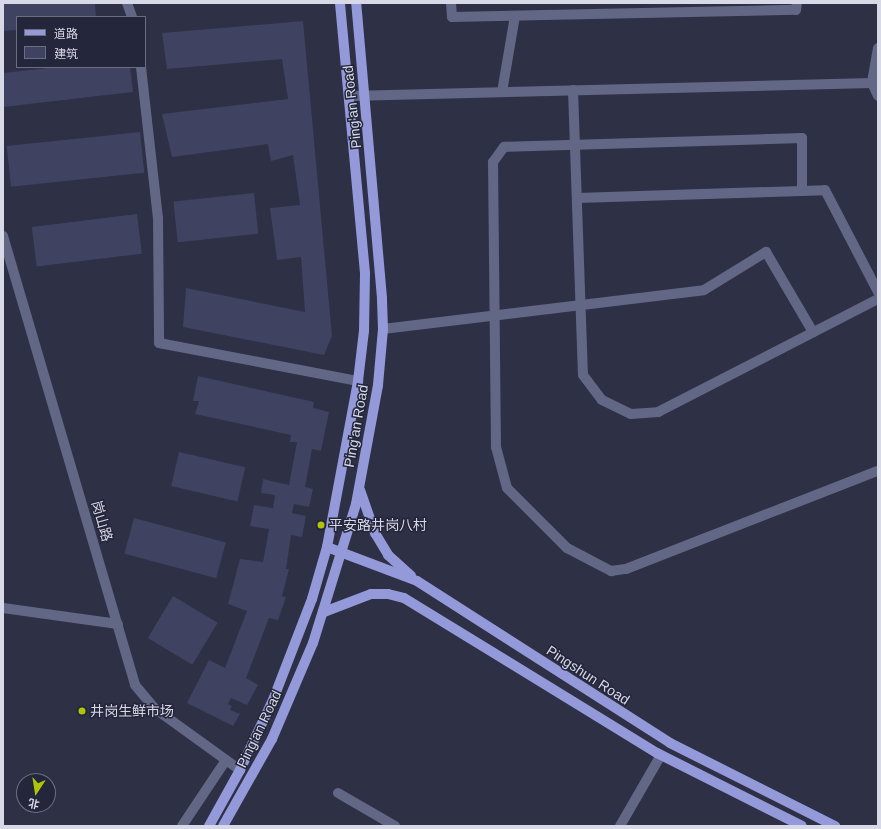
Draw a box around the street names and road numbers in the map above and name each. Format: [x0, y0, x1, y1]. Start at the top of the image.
street label: Ping'an Road [339, 65, 365, 149]
street label: Ping'an Road [340, 383, 372, 469]
street label: 岗山路 [88, 498, 116, 544]
street label: Pingshun Road [543, 642, 633, 708]
street label: Ping'an Road [233, 688, 285, 770]

